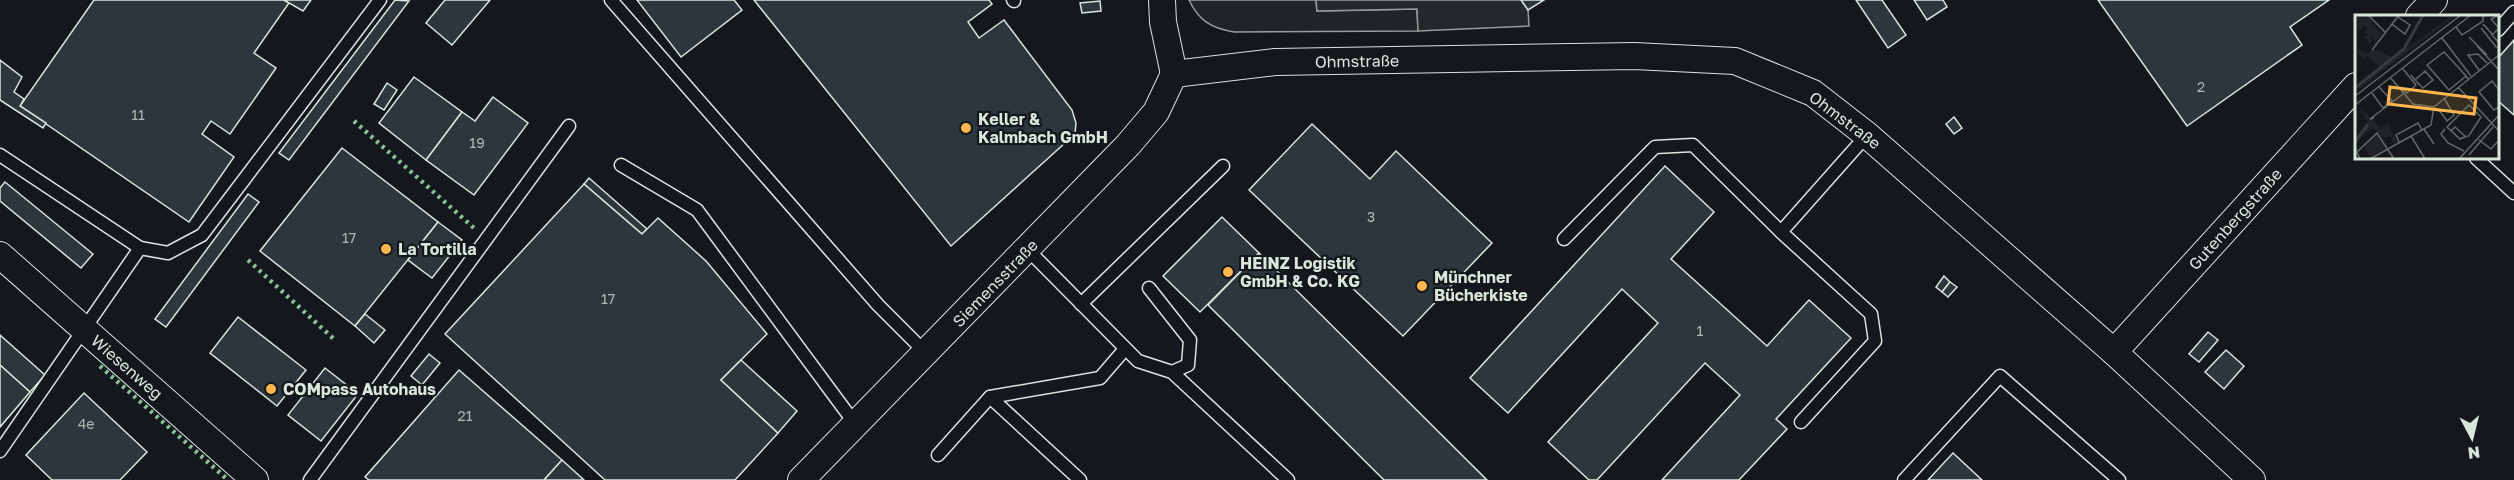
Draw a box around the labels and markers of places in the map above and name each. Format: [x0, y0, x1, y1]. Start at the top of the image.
place label: Keller & Kalmbach GmbH [978, 109, 1108, 147]
marker: Keller & Kalmbach GmbH [959, 121, 973, 135]
place label: La Tortilla [398, 239, 477, 259]
marker: La Tortilla [379, 242, 393, 256]
place label: HEINZ Logistik GmbH & Co. KG [1240, 253, 1360, 291]
marker: HEINZ Logistik GmbH & Co. KG [1221, 265, 1235, 279]
place label: Münchner Bücherkiste [1434, 267, 1528, 305]
marker: Münchner Bücherkiste [1415, 279, 1429, 293]
place label: COMpass Autohaus [283, 379, 436, 399]
marker: COMpass Autohaus [264, 382, 278, 396]

